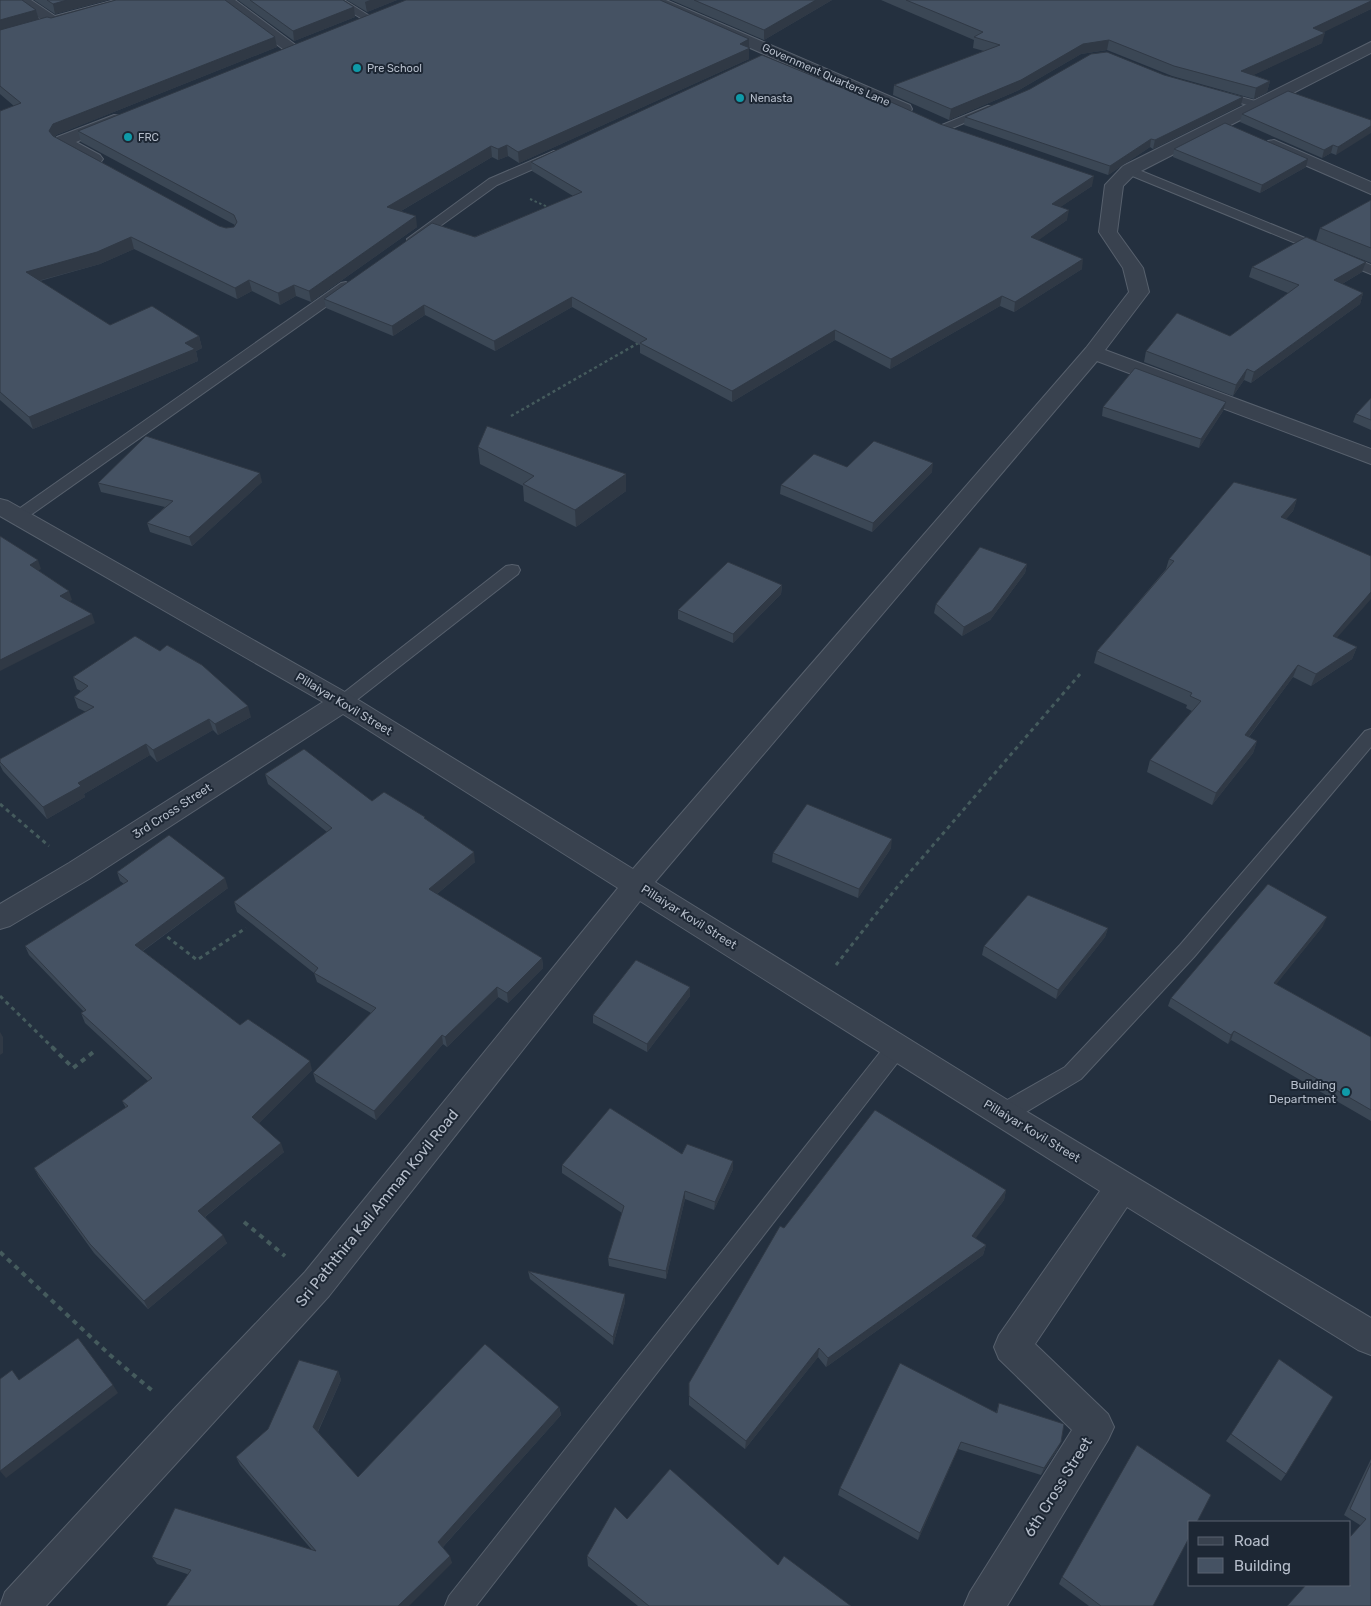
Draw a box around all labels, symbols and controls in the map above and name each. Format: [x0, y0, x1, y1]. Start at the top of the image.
street label: Government Quarters Lane [760, 41, 892, 109]
marker: Pre School [351, 62, 363, 74]
place label: Pre School [367, 62, 422, 75]
marker: Nenasta [734, 92, 746, 104]
place label: Nenasta [750, 92, 793, 105]
marker: FRC [122, 131, 134, 143]
place label: FRC [138, 131, 159, 144]
street label: Pillaiyar Kovil Street [293, 670, 395, 738]
street label: 3rd Cross Street [130, 780, 214, 842]
street label: Pillaiyar Kovil Street [639, 882, 740, 952]
place label: Building Department [1269, 1078, 1336, 1106]
marker: Building Department [1340, 1086, 1352, 1098]
street label: Pillaiyar Kovil Street [981, 1097, 1083, 1165]
street label: Sri Paththira Kali Amman Kovil Road [292, 1106, 462, 1310]
street label: 6th Cross Street [1020, 1434, 1096, 1540]
legend [1188, 1521, 1351, 1586]
text: Road [1234, 1532, 1270, 1550]
text: Building [1234, 1557, 1291, 1575]

